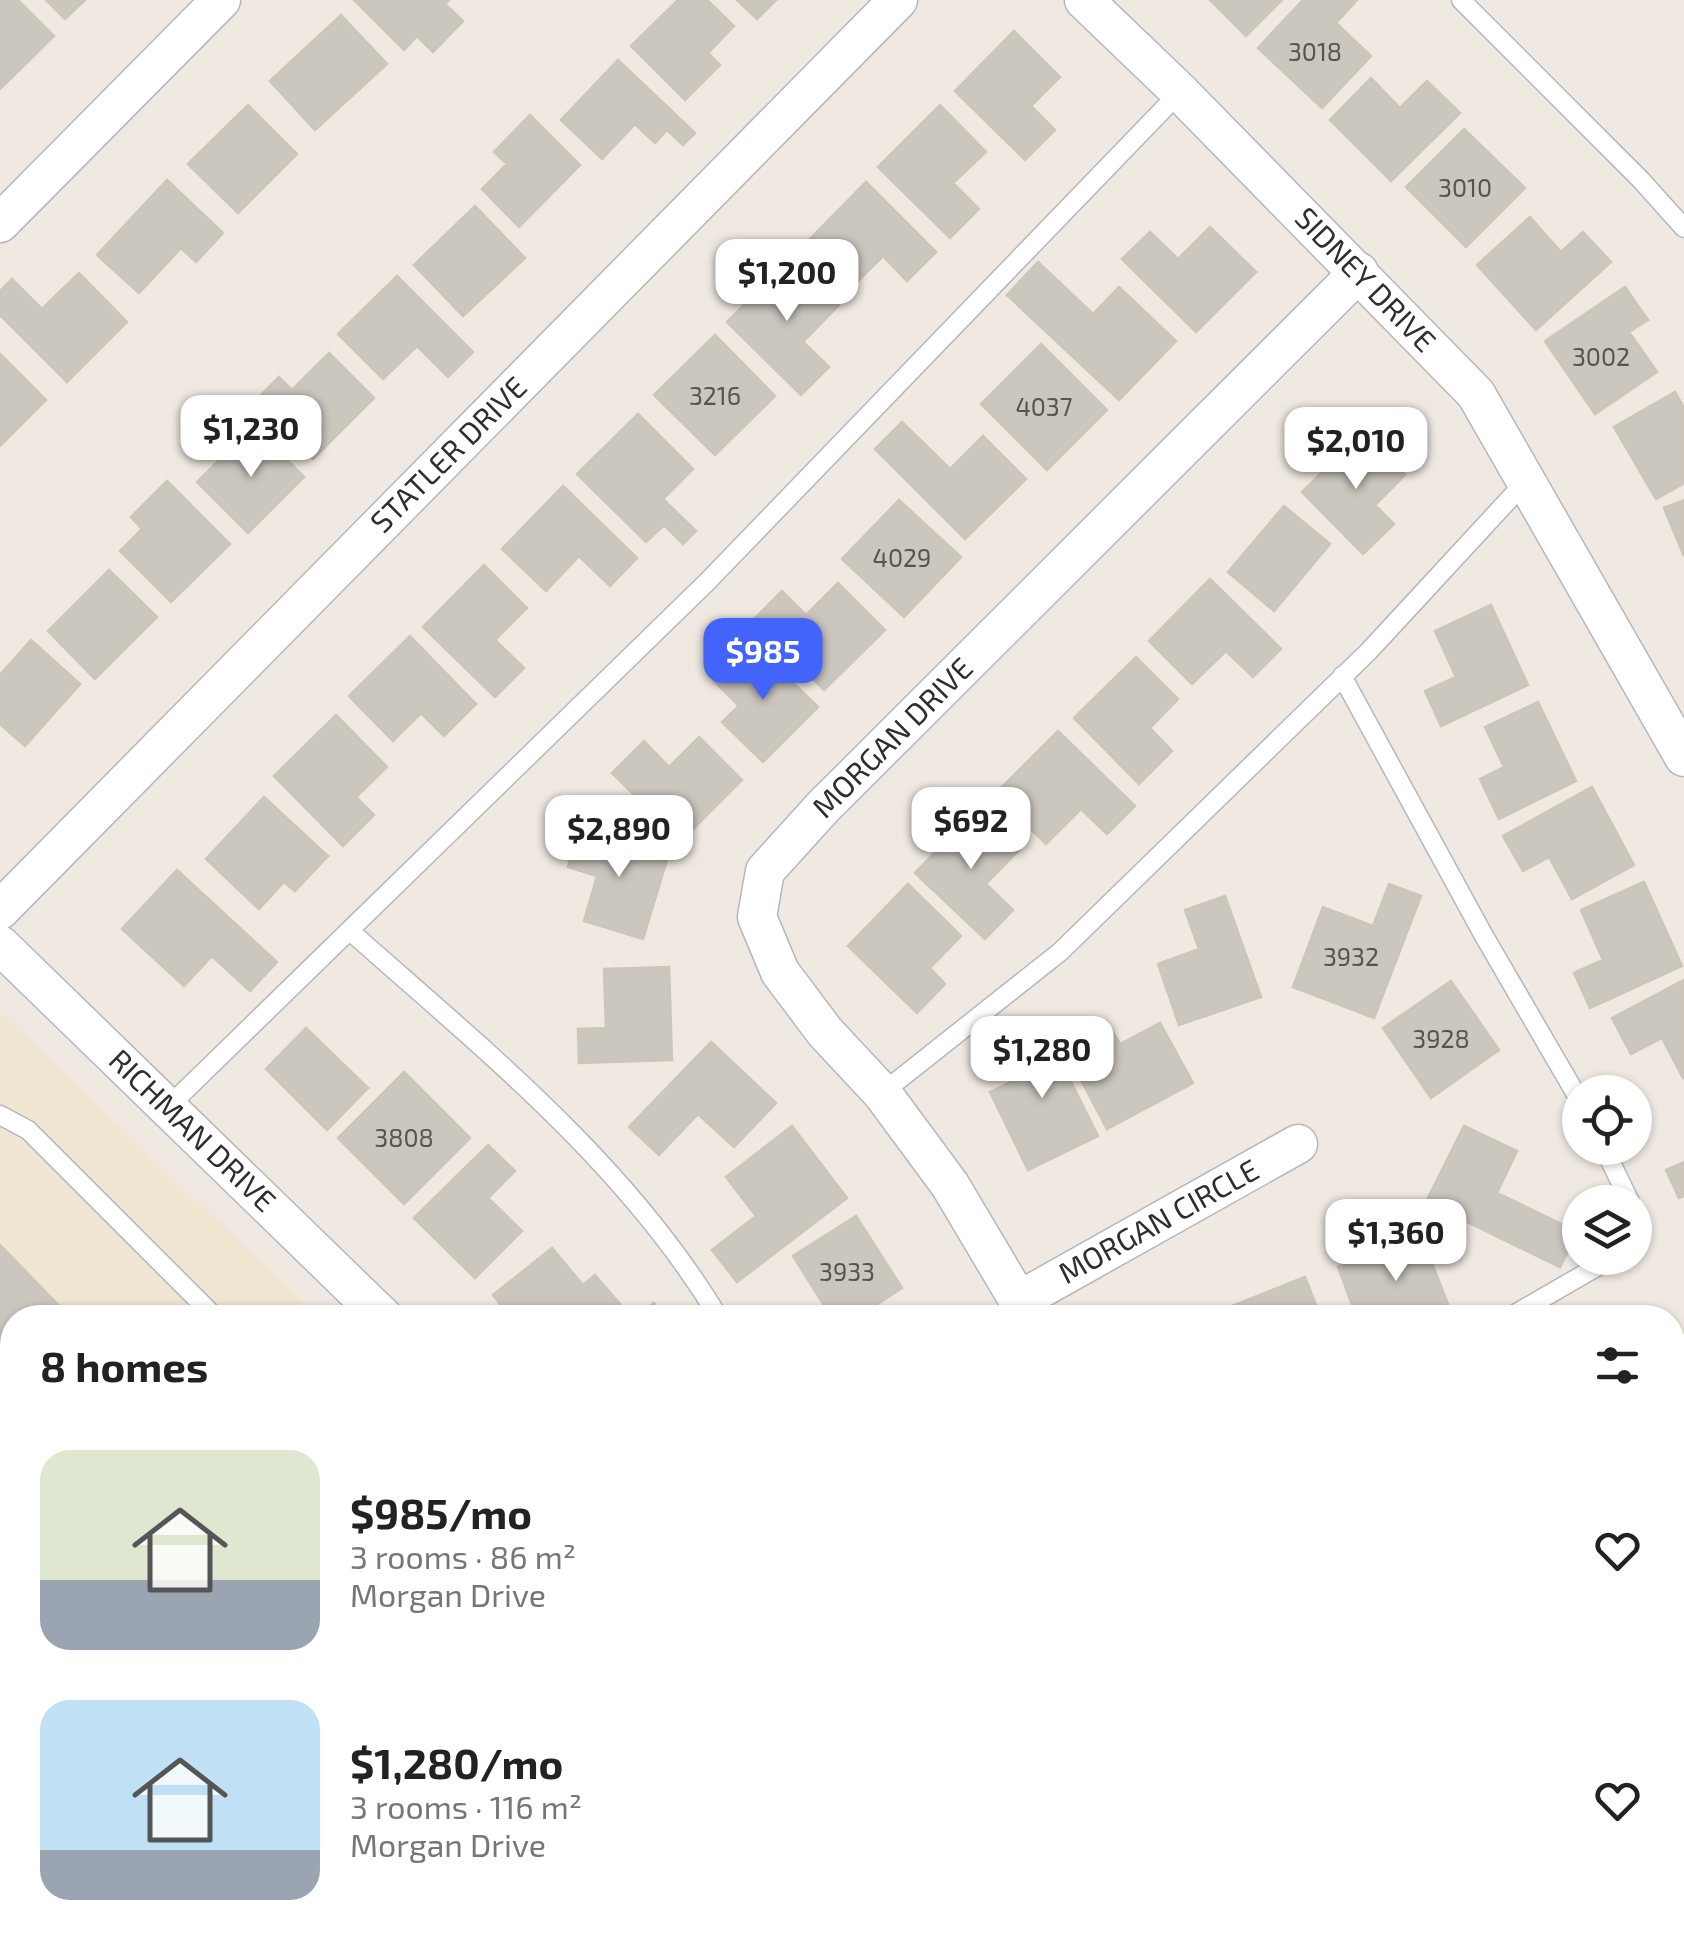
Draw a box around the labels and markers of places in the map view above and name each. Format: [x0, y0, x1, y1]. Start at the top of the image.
pin: $1,200 [706, 239, 868, 324]
pin: $1,230 [170, 395, 332, 480]
pin: $2,010 [1275, 407, 1437, 492]
pin: $985 [704, 618, 822, 703]
pin: $692 [912, 787, 1030, 872]
pin: $2,890 [538, 795, 700, 880]
pin: $1,280 [961, 1016, 1123, 1101]
pin: $1,360 [1315, 1199, 1477, 1284]

